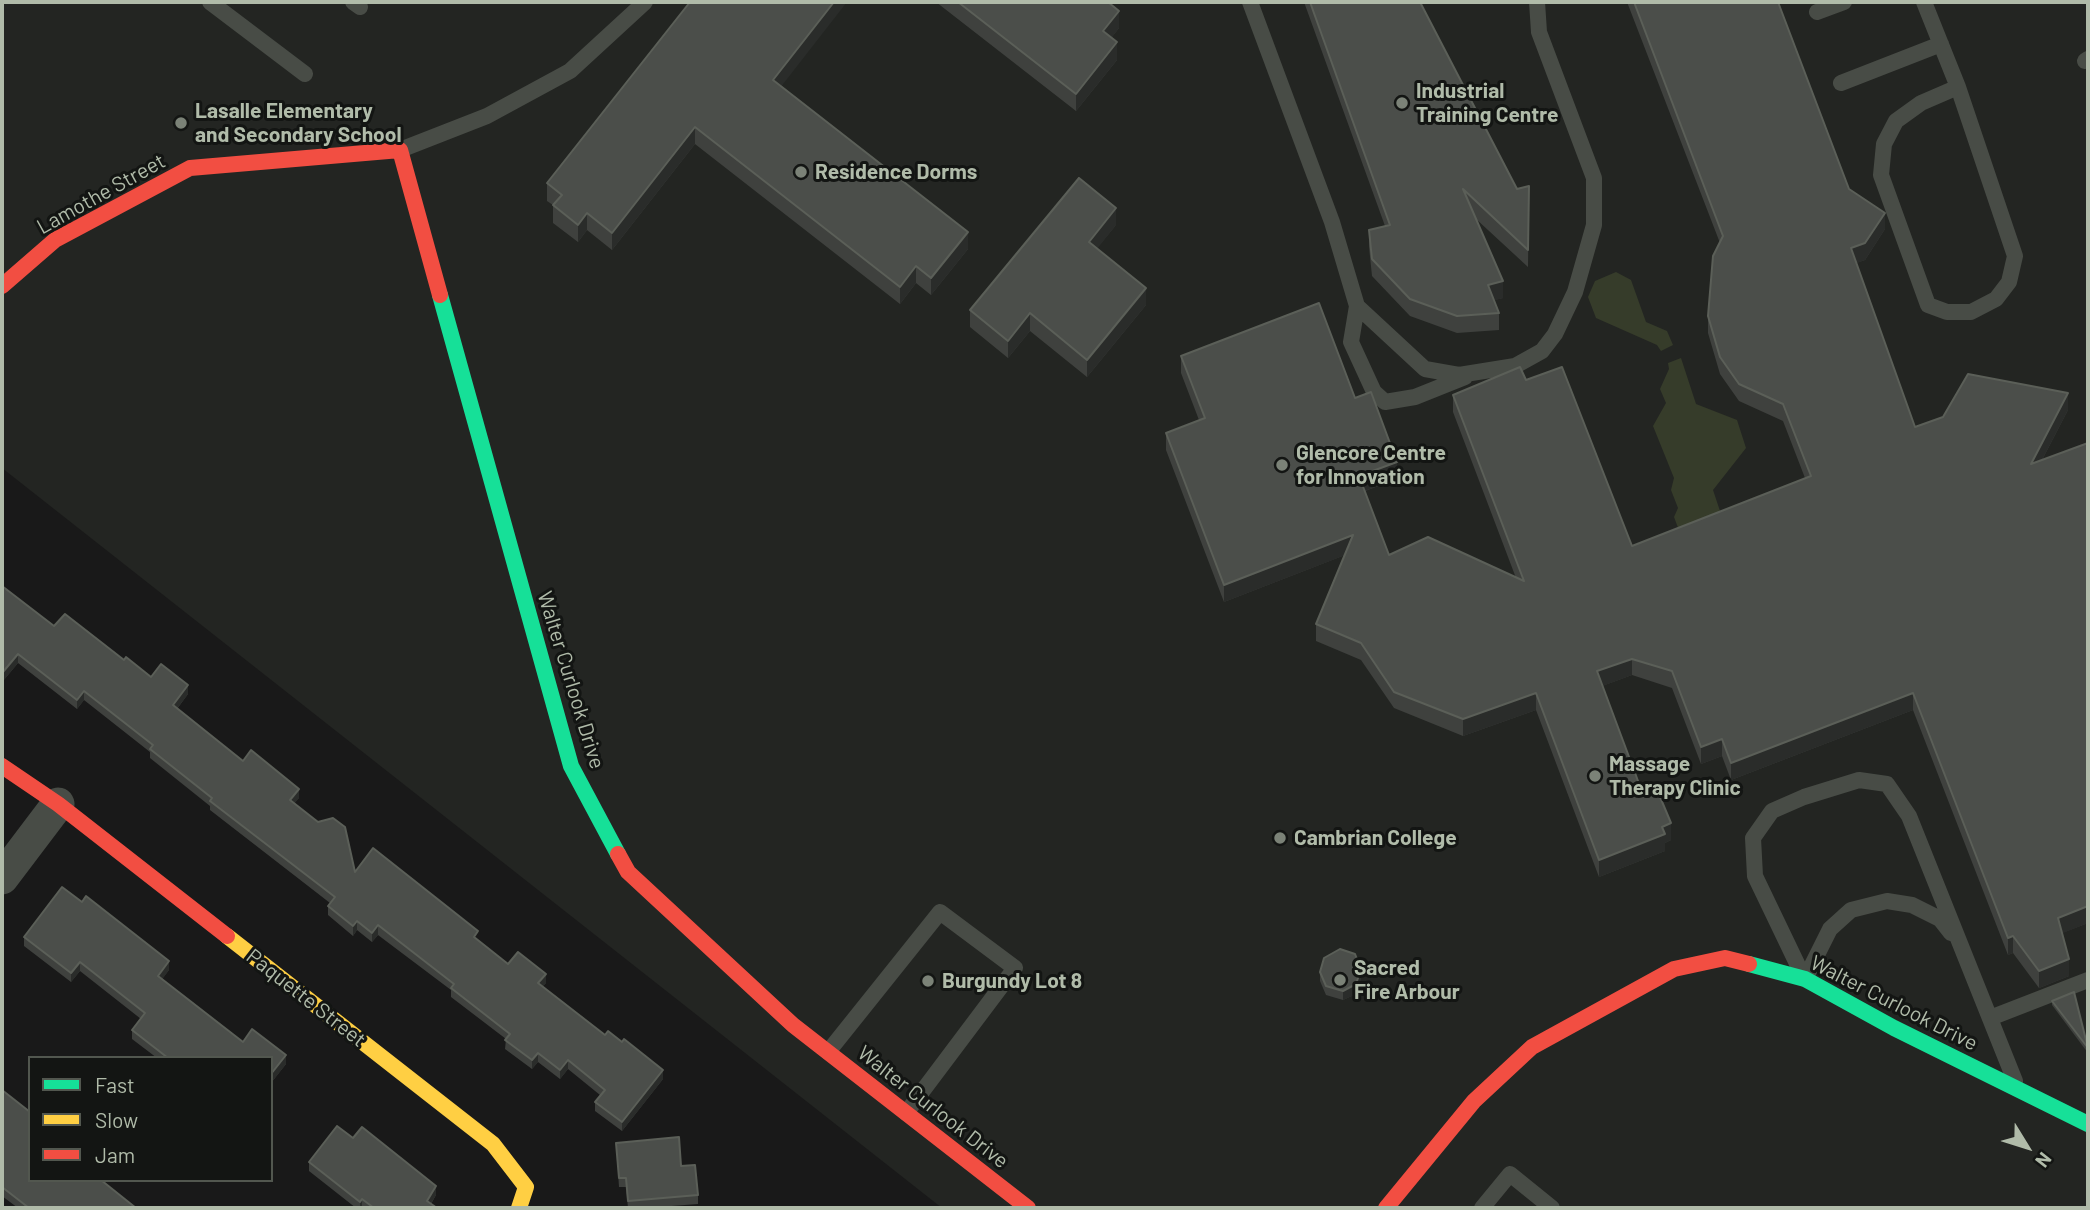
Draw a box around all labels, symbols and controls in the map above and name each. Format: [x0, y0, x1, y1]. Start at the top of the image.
place label: Industrial Training Centre [1416, 78, 1559, 128]
marker: Industrial Training Centre [1394, 95, 1410, 111]
place label: Lasalle Elementary and Secondary School [195, 98, 402, 148]
marker: Lasalle Elementary and Secondary School [173, 115, 189, 131]
street label: Lamothe Street [32, 148, 170, 240]
place label: Residence Dorms [815, 159, 977, 185]
marker: Residence Dorms [793, 164, 809, 180]
place label: Glencore Centre for Innovation [1296, 440, 1446, 490]
marker: Glencore Centre for Innovation [1274, 457, 1290, 473]
street label: Walter Curlook Drive [532, 588, 610, 772]
place label: Massage Therapy Clinic [1609, 751, 1741, 801]
marker: Massage Therapy Clinic [1587, 768, 1603, 784]
place label: Cambrian College [1294, 825, 1457, 851]
marker: Cambrian College [1272, 830, 1288, 846]
street label: Paquette Street [241, 944, 371, 1052]
street label: Walter Curlook Drive [1806, 950, 1982, 1056]
place label: Sacred Fire Arbour [1354, 955, 1460, 1005]
place label: Burgundy Lot 8 [942, 968, 1082, 994]
marker: Sacred Fire Arbour [1332, 972, 1348, 988]
marker: Burgundy Lot 8 [920, 973, 936, 989]
street label: Walter Curlook Drive [853, 1040, 1013, 1174]
legend [28, 1056, 273, 1182]
text: Fast [95, 1072, 135, 1097]
text: Slow [95, 1107, 138, 1132]
north arrow [1992, 1112, 2062, 1182]
text: Jam [95, 1142, 135, 1167]
text: N [2031, 1148, 2057, 1172]

